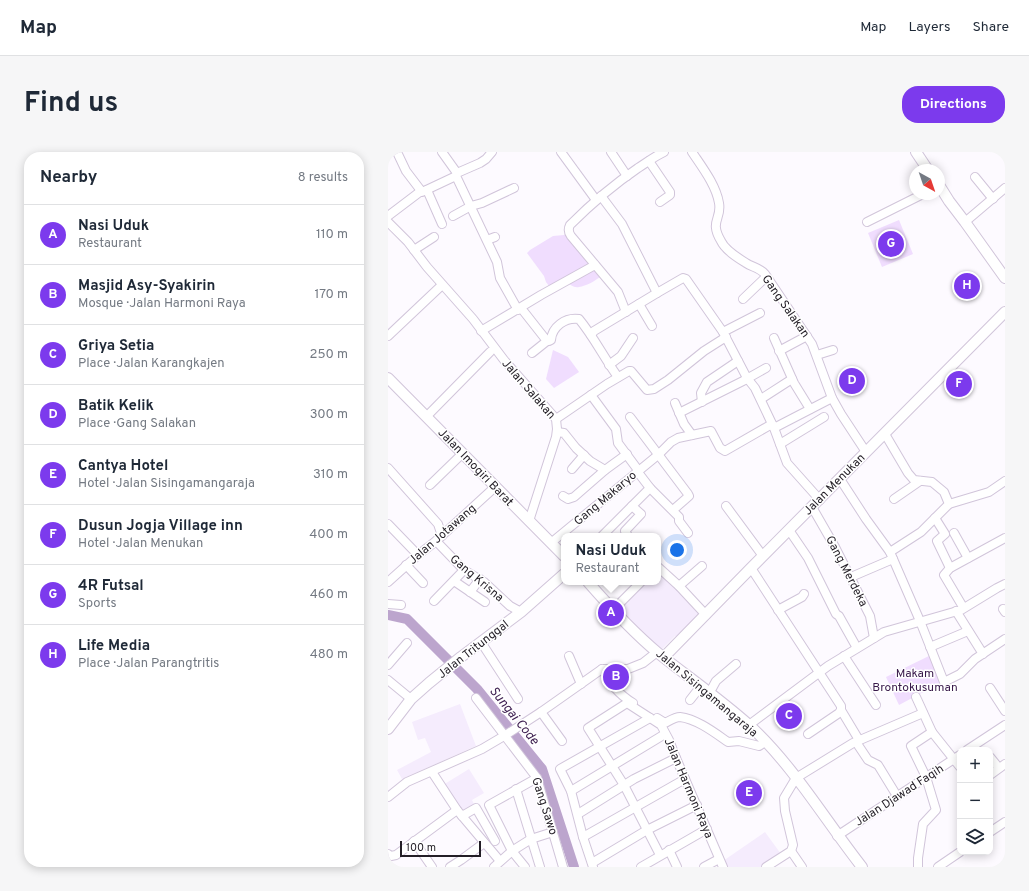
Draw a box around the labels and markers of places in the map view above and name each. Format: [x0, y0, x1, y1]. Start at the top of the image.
pin: G [878, 229, 904, 259]
pin: H [954, 271, 980, 301]
pin: D [839, 366, 865, 396]
pin: F [946, 369, 972, 399]
pin: A [598, 598, 624, 628]
pin: B [603, 662, 629, 692]
pin: C [776, 701, 802, 731]
pin: E [736, 778, 762, 808]

